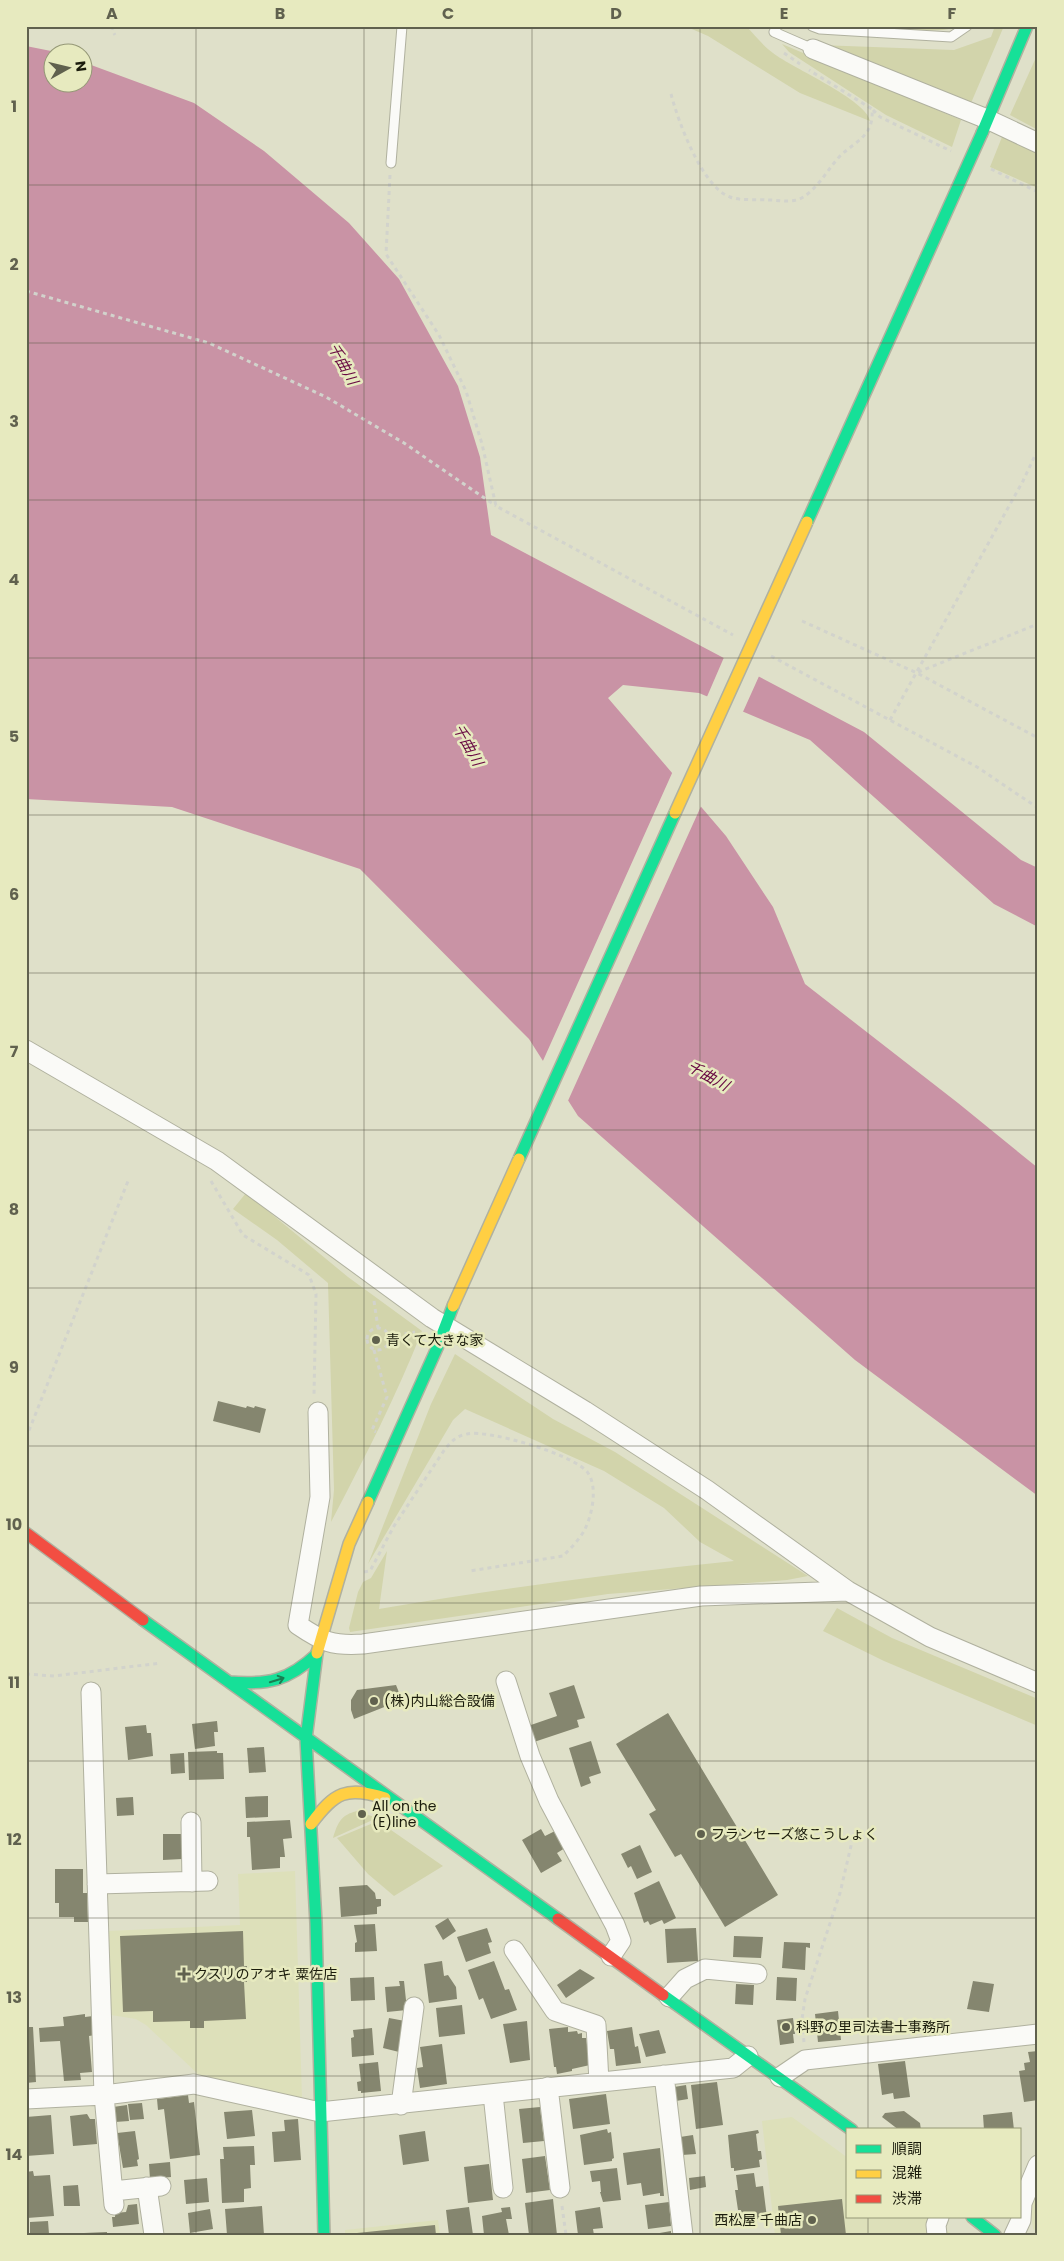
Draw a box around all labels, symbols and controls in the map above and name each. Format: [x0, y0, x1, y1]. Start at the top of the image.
text: A [106, 2, 118, 25]
text: B [275, 2, 285, 25]
text: C [442, 2, 454, 25]
text: D [610, 2, 622, 25]
text: E [780, 2, 788, 25]
text: F [948, 2, 957, 25]
north arrow [42, 42, 92, 92]
text: N [70, 60, 92, 73]
text: 1 [11, 95, 17, 118]
text: 2 [9, 253, 19, 276]
water label: 千曲川 [323, 339, 364, 390]
text: 3 [9, 410, 19, 433]
text: 4 [9, 568, 20, 591]
water label: 千曲川 [448, 720, 489, 771]
text: 5 [9, 725, 19, 748]
text: 6 [9, 883, 19, 906]
text: 7 [10, 1040, 19, 1063]
water label: 千曲川 [683, 1055, 735, 1097]
text: 8 [9, 1198, 19, 1221]
place label: 青くて大きな家 [386, 1330, 484, 1350]
marker: 青くて大きな家 [370, 1334, 382, 1346]
text: 9 [9, 1356, 19, 1379]
text: 10 [6, 1513, 22, 1536]
text: 11 [8, 1671, 20, 1694]
one-way arrow [268, 1674, 284, 1684]
place label: (株)内山総合設備 [384, 1691, 495, 1711]
marker: (株)内山総合設備 [368, 1695, 380, 1707]
place label: All on the (E)line [372, 1796, 437, 1832]
marker: All on the (E)line [356, 1808, 368, 1820]
place label: フランセーズ悠こうしょく [711, 1824, 878, 1844]
text: 12 [6, 1828, 22, 1851]
marker: フランセーズ悠こうしょく [695, 1828, 707, 1840]
place label: クスリのアオキ 粟佐店 [194, 1964, 337, 1984]
marker: クスリのアオキ 粟佐店 [178, 1968, 190, 1980]
text: 13 [6, 1986, 22, 2009]
place label: 科野の里司法書士事務所 [796, 2017, 950, 2037]
marker: 科野の里司法書士事務所 [780, 2021, 792, 2033]
legend [846, 2128, 1022, 2218]
text: 順調 [892, 2138, 922, 2159]
text: 14 [6, 2143, 23, 2166]
text: 混雑 [892, 2162, 922, 2183]
text: 渋滞 [892, 2188, 922, 2209]
place label: 西松屋 千曲店 [714, 2210, 802, 2230]
marker: 西松屋 千曲店 [806, 2214, 818, 2226]

